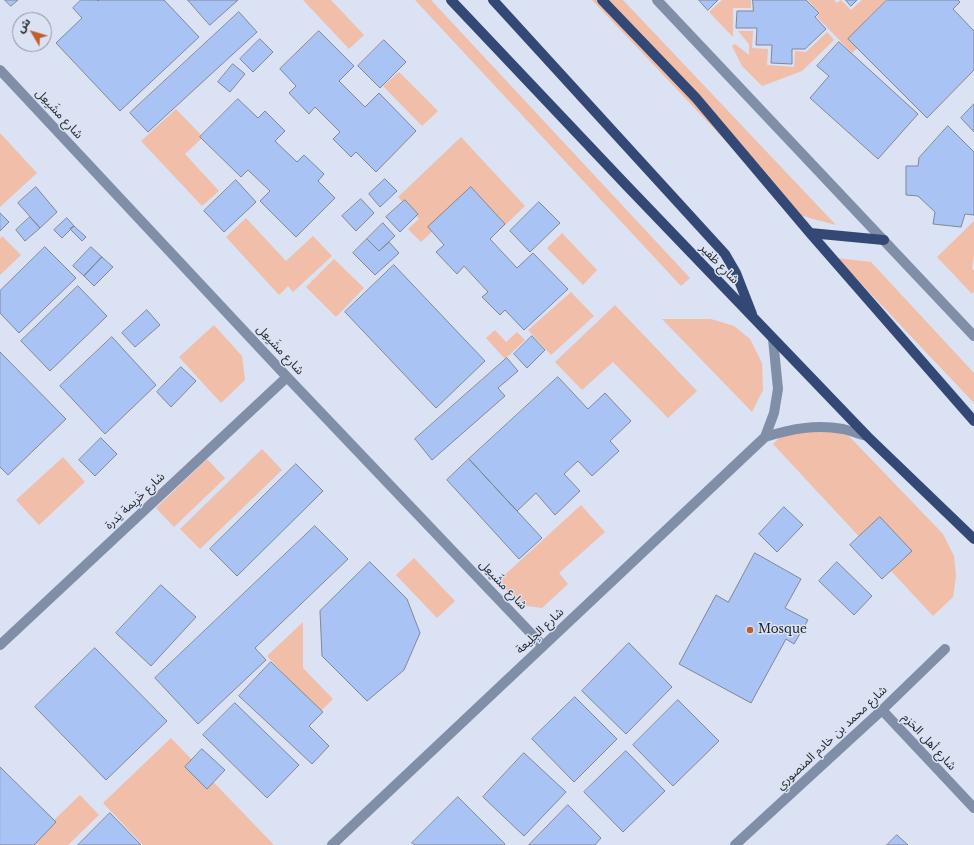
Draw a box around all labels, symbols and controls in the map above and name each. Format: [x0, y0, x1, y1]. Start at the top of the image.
north arrow [12, 12, 52, 52]
text: ش [13, 15, 33, 35]
street label: شارع مشَيعِل [32, 86, 86, 142]
street label: شارع ظفير [696, 241, 742, 287]
street label: شارع مشَيعِل [253, 322, 307, 378]
street label: شارع خَرِيمة يَدرة [102, 470, 168, 532]
street label: شارع مشَيعِل [476, 557, 530, 613]
street label: شارع الجِلِيعة [513, 605, 567, 657]
place label: Mosque [758, 623, 807, 637]
marker: Mosque [745, 625, 755, 635]
street label: شارع محمد بن خادم المنصوري [774, 683, 890, 793]
street label: شارع أهل الحَزم [899, 711, 959, 773]

